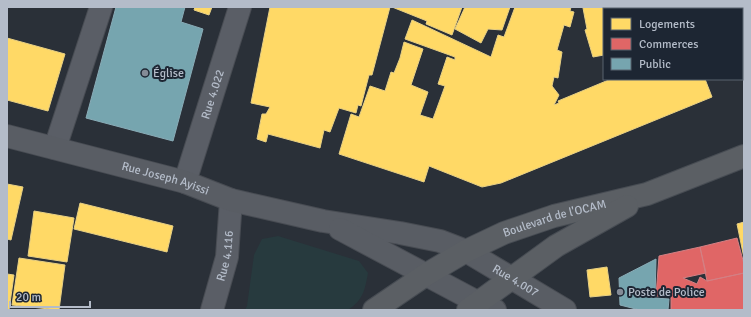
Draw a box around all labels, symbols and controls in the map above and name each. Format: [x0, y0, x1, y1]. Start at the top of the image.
legend [603, 8, 743, 80]
text: Logements [639, 17, 695, 32]
text: Commerces [639, 37, 699, 52]
text: Public [639, 57, 671, 72]
place label: Église [153, 66, 184, 81]
marker: Église [140, 68, 150, 78]
street label: Rue 4.022 [198, 68, 228, 121]
street label: Rue Joseph Ayissi [120, 159, 211, 199]
street label: Boulevard de l'OCAM [501, 197, 608, 241]
street label: Rue 4.116 [214, 230, 237, 283]
street label: Rue 4.007 [490, 261, 541, 301]
scale bar [10, 283, 90, 309]
place label: Poste de Police [628, 285, 705, 300]
marker: Poste de Police [615, 287, 625, 297]
text: 20 m [16, 290, 41, 305]

